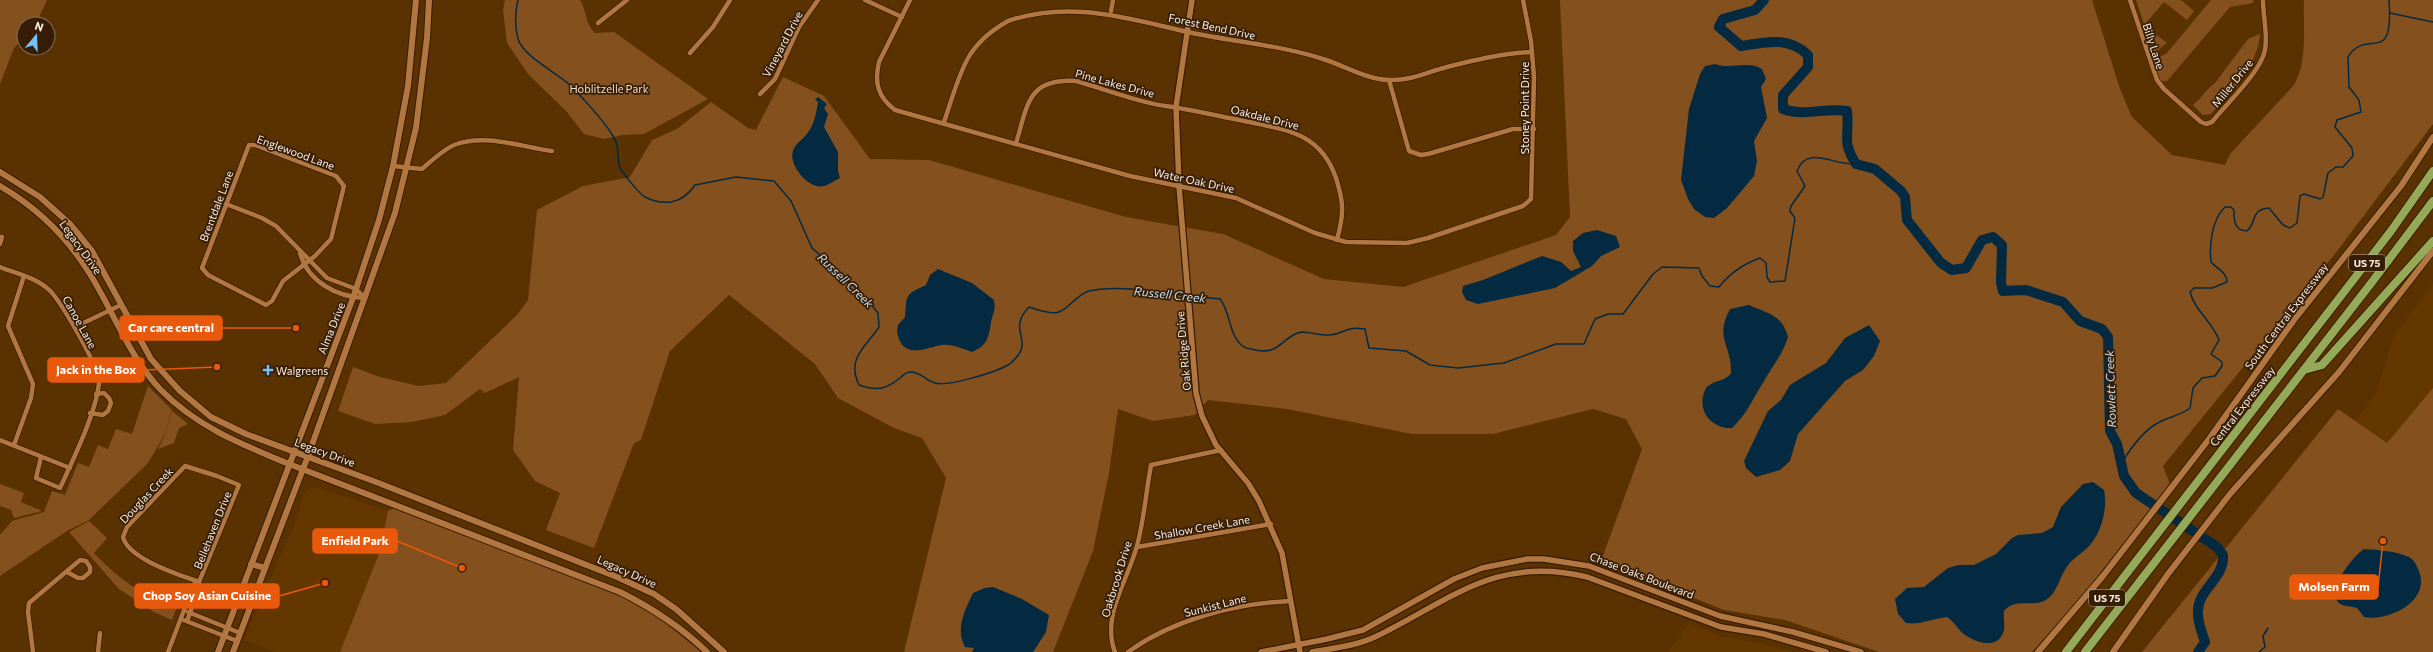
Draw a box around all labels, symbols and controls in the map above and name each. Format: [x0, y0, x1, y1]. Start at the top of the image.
street label: Vineyard Drive [759, 9, 805, 79]
street label: Forest Bend Drive [1167, 10, 1257, 42]
north arrow [16, 16, 56, 56]
text: N [33, 19, 45, 34]
street label: Billy Lane [2140, 21, 2168, 71]
street label: Miller Drive [2209, 56, 2255, 110]
street label: Stoney Point Drive [1518, 61, 1531, 154]
street label: Pine Lakes Drive [1074, 66, 1156, 100]
park label: Hoblitzelle Park [569, 82, 649, 95]
street label: Oakdale Drive [1230, 102, 1301, 132]
street label: Englewood Lane [255, 132, 337, 172]
street label: Water Oak Drive [1152, 165, 1236, 195]
street label: Brentdale Lane [197, 169, 236, 243]
street label: Legacy Drive [57, 217, 105, 277]
water label: Russell Creek [815, 250, 877, 310]
road number: US 75 [2349, 255, 2385, 271]
street label: South Central Expressway [2242, 260, 2330, 372]
water label: Russell Creek [1133, 283, 1207, 305]
street label: Canoe Lane [60, 293, 100, 351]
street label: Alma Drive [315, 300, 347, 356]
street label: Oak Ridge Drive [1173, 311, 1193, 391]
callout: Car care central [120, 316, 222, 340]
text: Car care central [128, 320, 214, 334]
water label: Rowlett Creek [2102, 350, 2118, 428]
callout: Jack in the Box [48, 358, 144, 382]
text: Jack in the Box [56, 362, 136, 377]
street label: Central Expressway [2207, 363, 2277, 449]
place label: Walgreens [276, 364, 328, 377]
marker: Walgreens [263, 365, 273, 375]
street label: Legacy Drive [293, 435, 357, 469]
street label: Douglas Creek [117, 464, 175, 526]
street label: Bellehaven Drive [191, 489, 234, 571]
street label: Shallow Creek Lane [1153, 512, 1251, 542]
callout: Enfield Park [313, 529, 397, 553]
text: Enfield Park [321, 533, 389, 547]
street label: Oakbrook Drive [1098, 539, 1134, 619]
street label: Chase Oaks Boulevard [1588, 549, 1696, 601]
street label: Legacy Drive [595, 552, 659, 590]
callout: Molsen Farm [2290, 575, 2378, 599]
text: Molsen Farm [2298, 579, 2370, 593]
callout: Chop Soy Asian Cuisine [135, 584, 279, 608]
text: Chop Soy Asian Cuisine [143, 588, 271, 602]
road number: US 75 [2089, 590, 2125, 606]
street label: Sunkist Lane [1183, 591, 1248, 619]

